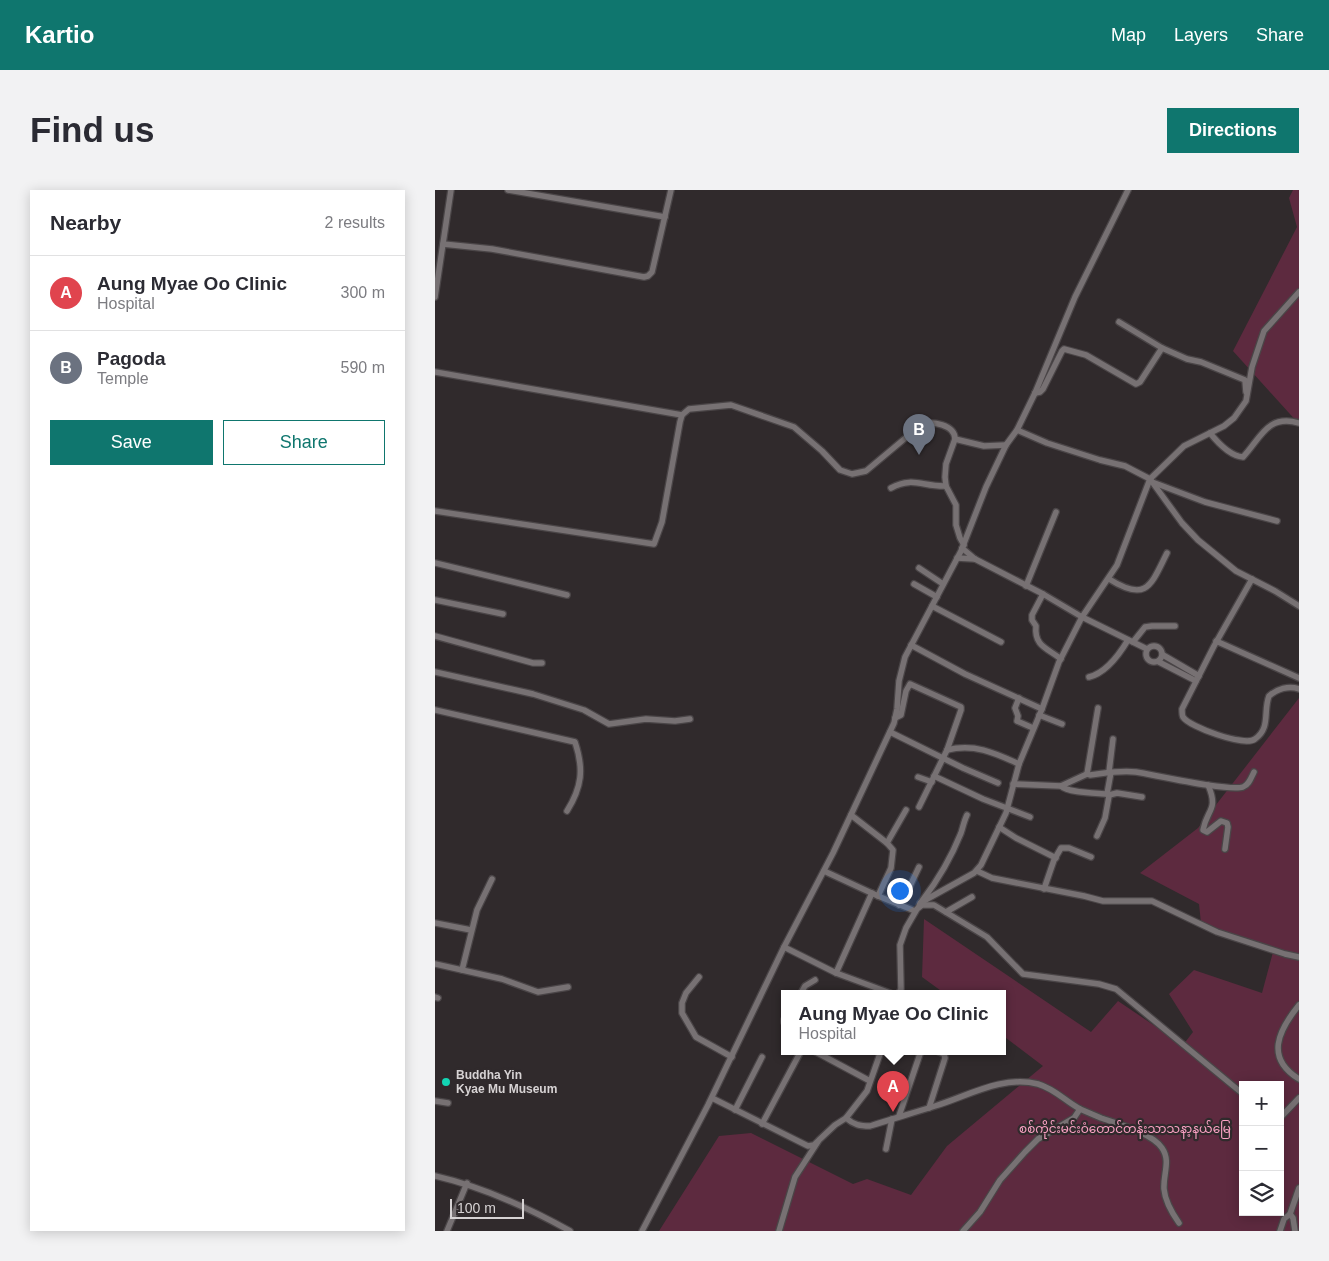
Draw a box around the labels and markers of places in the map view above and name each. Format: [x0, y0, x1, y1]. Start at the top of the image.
pin: B [903, 414, 935, 455]
place label: Buddha Yin Kyae Mu Museum [456, 1068, 557, 1096]
pin: A [877, 1071, 909, 1112]
marker: Buddha Yin Kyae Mu Museum [440, 1076, 452, 1088]

